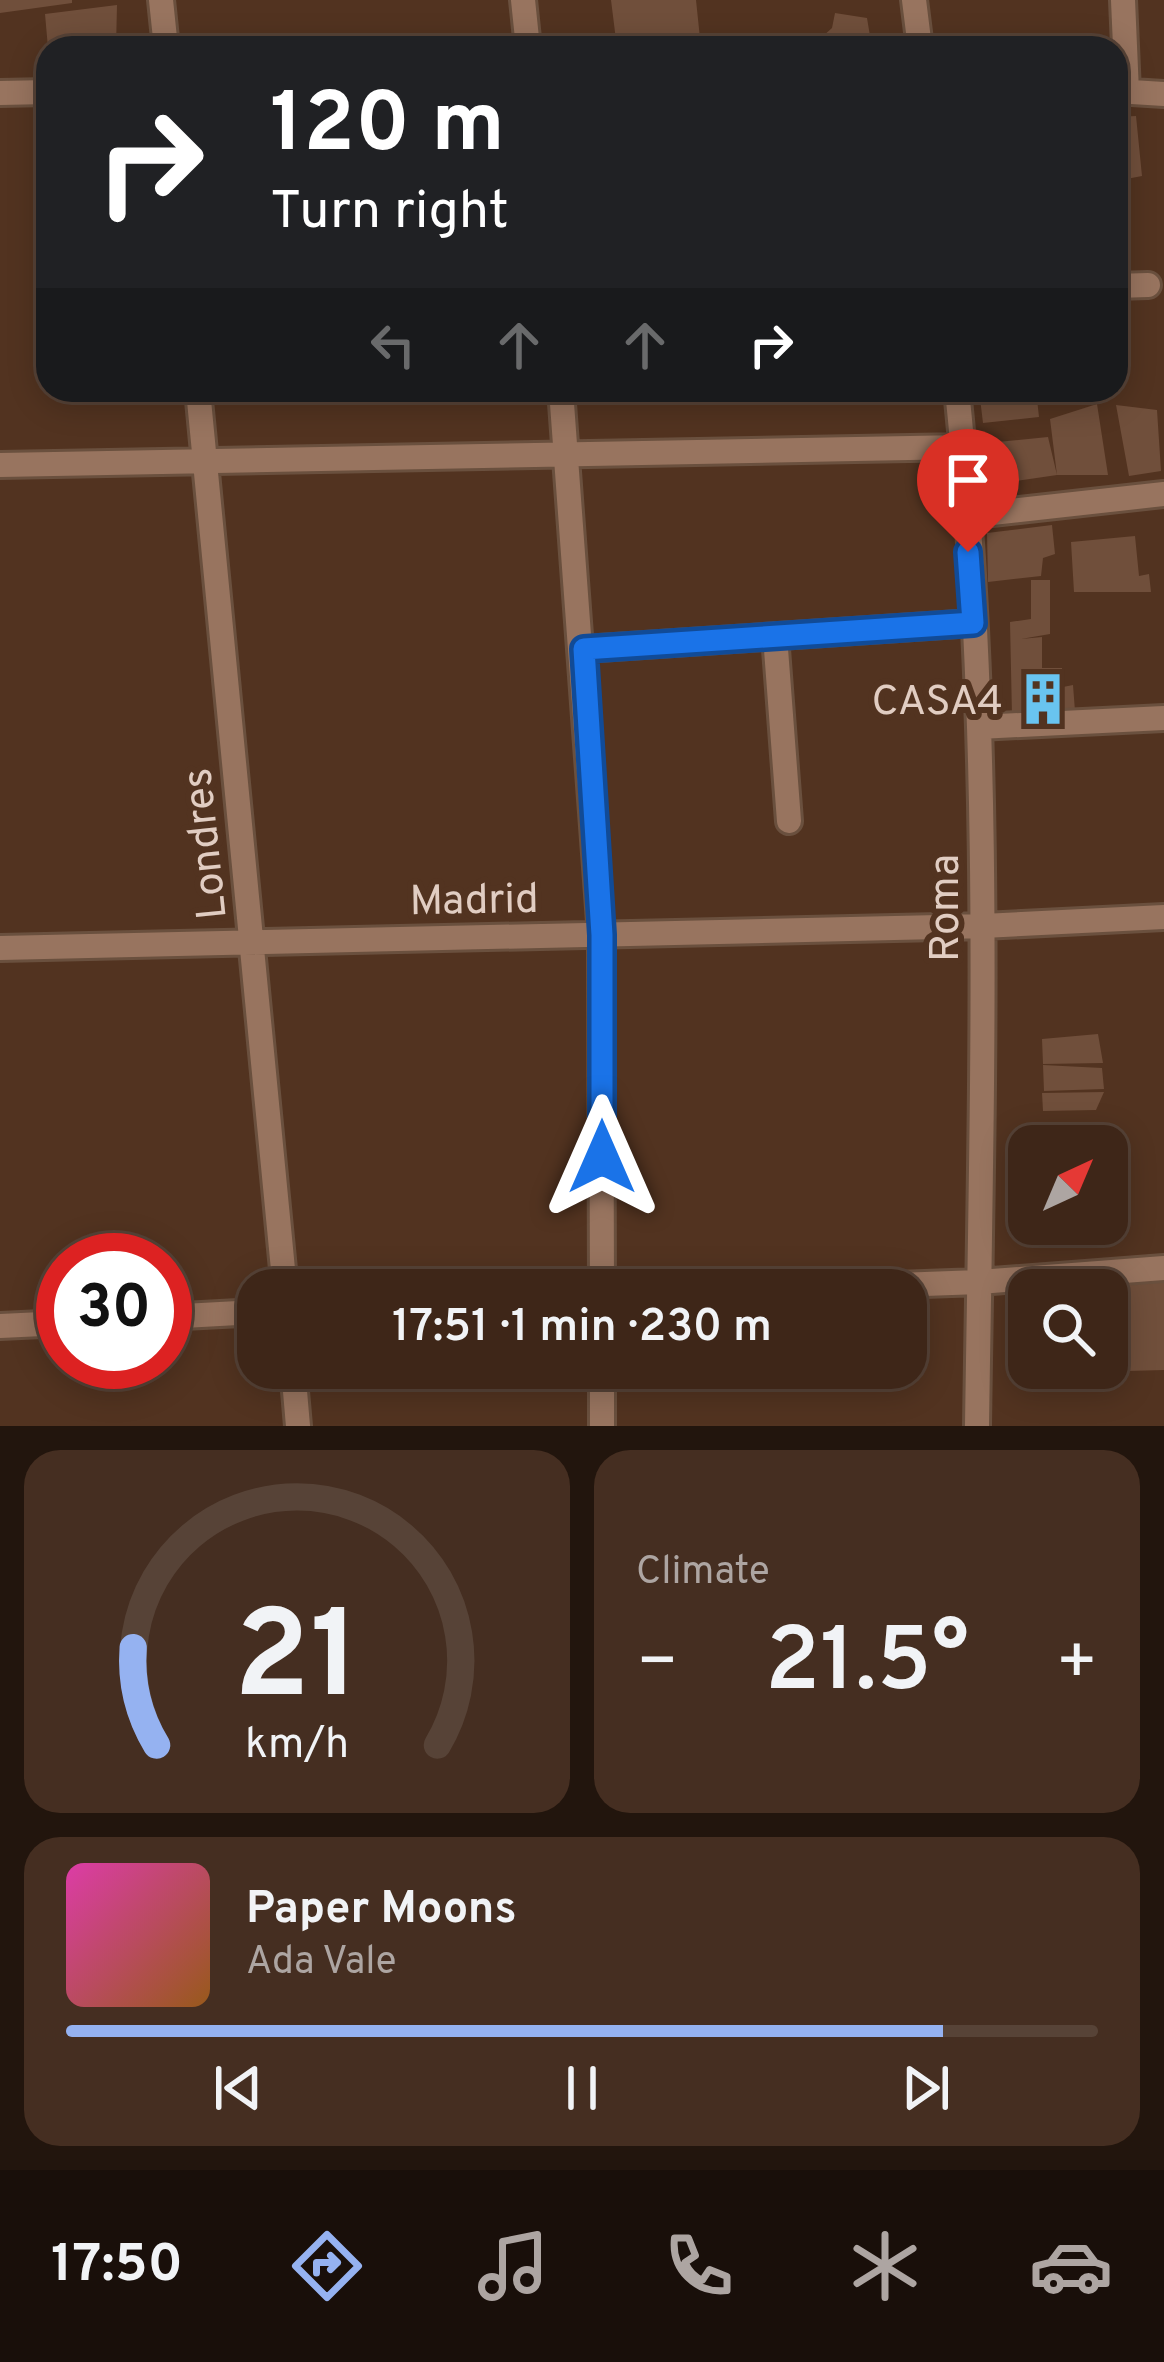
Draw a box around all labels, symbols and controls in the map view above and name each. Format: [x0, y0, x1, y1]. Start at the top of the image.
text: 120 m [270, 75, 505, 181]
icon: right [72, 84, 228, 240]
text: Turn right [270, 179, 509, 248]
icon: left [360, 312, 426, 378]
icon: ahead [486, 312, 552, 378]
icon: ahead [612, 312, 678, 378]
icon: right [738, 312, 804, 378]
pin [917, 429, 1019, 552]
icon: arrive [935, 447, 1001, 513]
building icon: CASA4 [1014, 670, 1072, 728]
place label: CASA4 [872, 677, 1003, 730]
street label: Londres [173, 765, 242, 922]
street label: Roma [921, 854, 974, 962]
street label: Madrid [409, 875, 539, 930]
position arrow [539, 1094, 665, 1220]
north arrow [1008, 1125, 1128, 1245]
map controls [1008, 1125, 1128, 1389]
speed limit sign: 30 [36, 1233, 192, 1389]
button: search [1008, 1269, 1128, 1389]
text: 17:51 · 1 min · 230 m [392, 1300, 772, 1357]
text: Climate [636, 1549, 770, 1598]
text: 21 [234, 1584, 360, 1742]
text: 21.5° [765, 1609, 969, 1722]
text: − [636, 1624, 679, 1707]
text: + [1055, 1624, 1098, 1707]
text: km/h [245, 1718, 349, 1772]
text: Paper Moons [246, 1882, 517, 1939]
text: Ada Vale [246, 1939, 397, 1988]
icon: previous [205, 2055, 271, 2121]
icon: pause [549, 2055, 615, 2121]
icon: next [893, 2055, 959, 2121]
icon: directions [285, 2224, 369, 2308]
icon: music [471, 2224, 555, 2308]
icon: phone [657, 2224, 741, 2308]
icon: climate [843, 2224, 927, 2308]
icon: car [1029, 2224, 1113, 2308]
text: 17:50 [51, 2232, 183, 2301]

